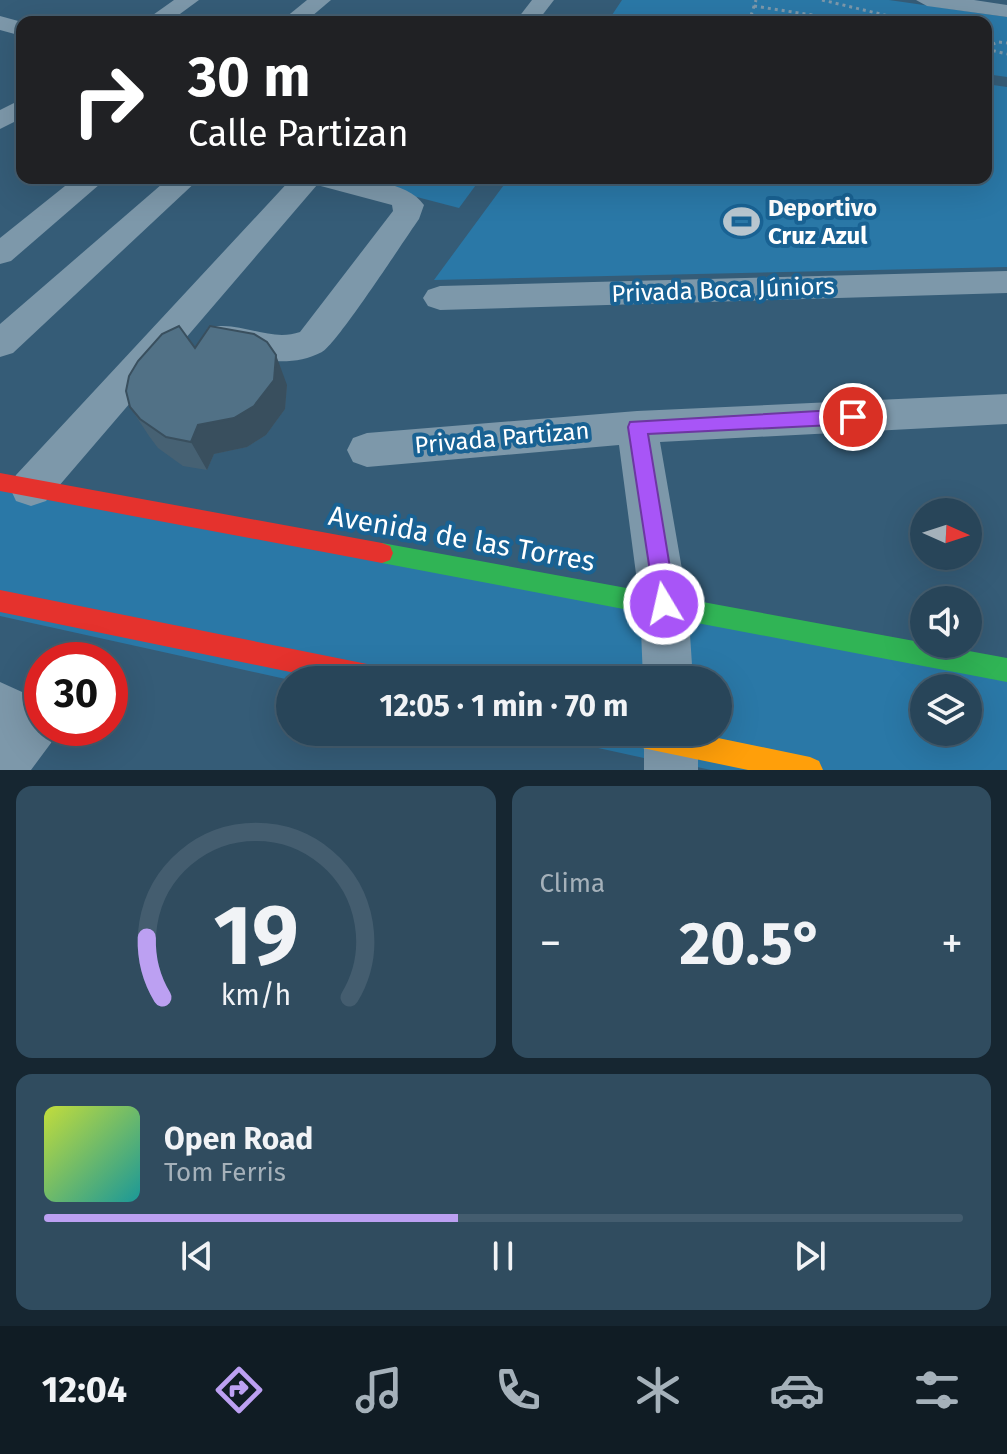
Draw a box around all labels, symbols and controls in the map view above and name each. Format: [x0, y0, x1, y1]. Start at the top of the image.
text: 30 m [188, 44, 310, 111]
icon: right [56, 48, 160, 152]
text: Calle Partizan [188, 112, 409, 156]
place label: Deportivo Cruz Azul [768, 194, 877, 250]
sports icon: Deportivo Cruz Azul [723, 203, 761, 241]
street label: Privada Boca Júniors [611, 272, 835, 308]
pin [819, 383, 887, 451]
icon: arrive [831, 395, 875, 439]
street label: Privada Partizan [413, 416, 591, 460]
north arrow [910, 498, 982, 570]
map controls [910, 498, 982, 746]
street label: Avenida de las Torres [326, 499, 598, 578]
position arrow [622, 562, 706, 646]
button: sound [910, 586, 982, 658]
speed limit sign: 30 [24, 642, 128, 746]
button: layers [910, 674, 982, 746]
text: 12:05 · 1 min · 70 m [380, 688, 628, 724]
text: Clima [540, 868, 605, 899]
text: 19 [213, 886, 298, 986]
text: 20.5° [679, 908, 823, 980]
text: − [540, 917, 562, 970]
text: + [941, 917, 963, 970]
text: km/h [220, 978, 291, 1013]
text: Open Road [164, 1121, 313, 1157]
text: Tom Ferris [164, 1157, 286, 1188]
icon: previous [175, 1234, 219, 1278]
icon: pause [481, 1234, 525, 1278]
icon: next [788, 1234, 832, 1278]
icon: directions [211, 1362, 267, 1418]
icon: music [351, 1362, 407, 1418]
icon: phone [490, 1362, 546, 1418]
icon: climate [630, 1362, 686, 1418]
icon: car [769, 1362, 825, 1418]
icon: filters [909, 1362, 965, 1418]
text: 12:04 [42, 1368, 127, 1412]

